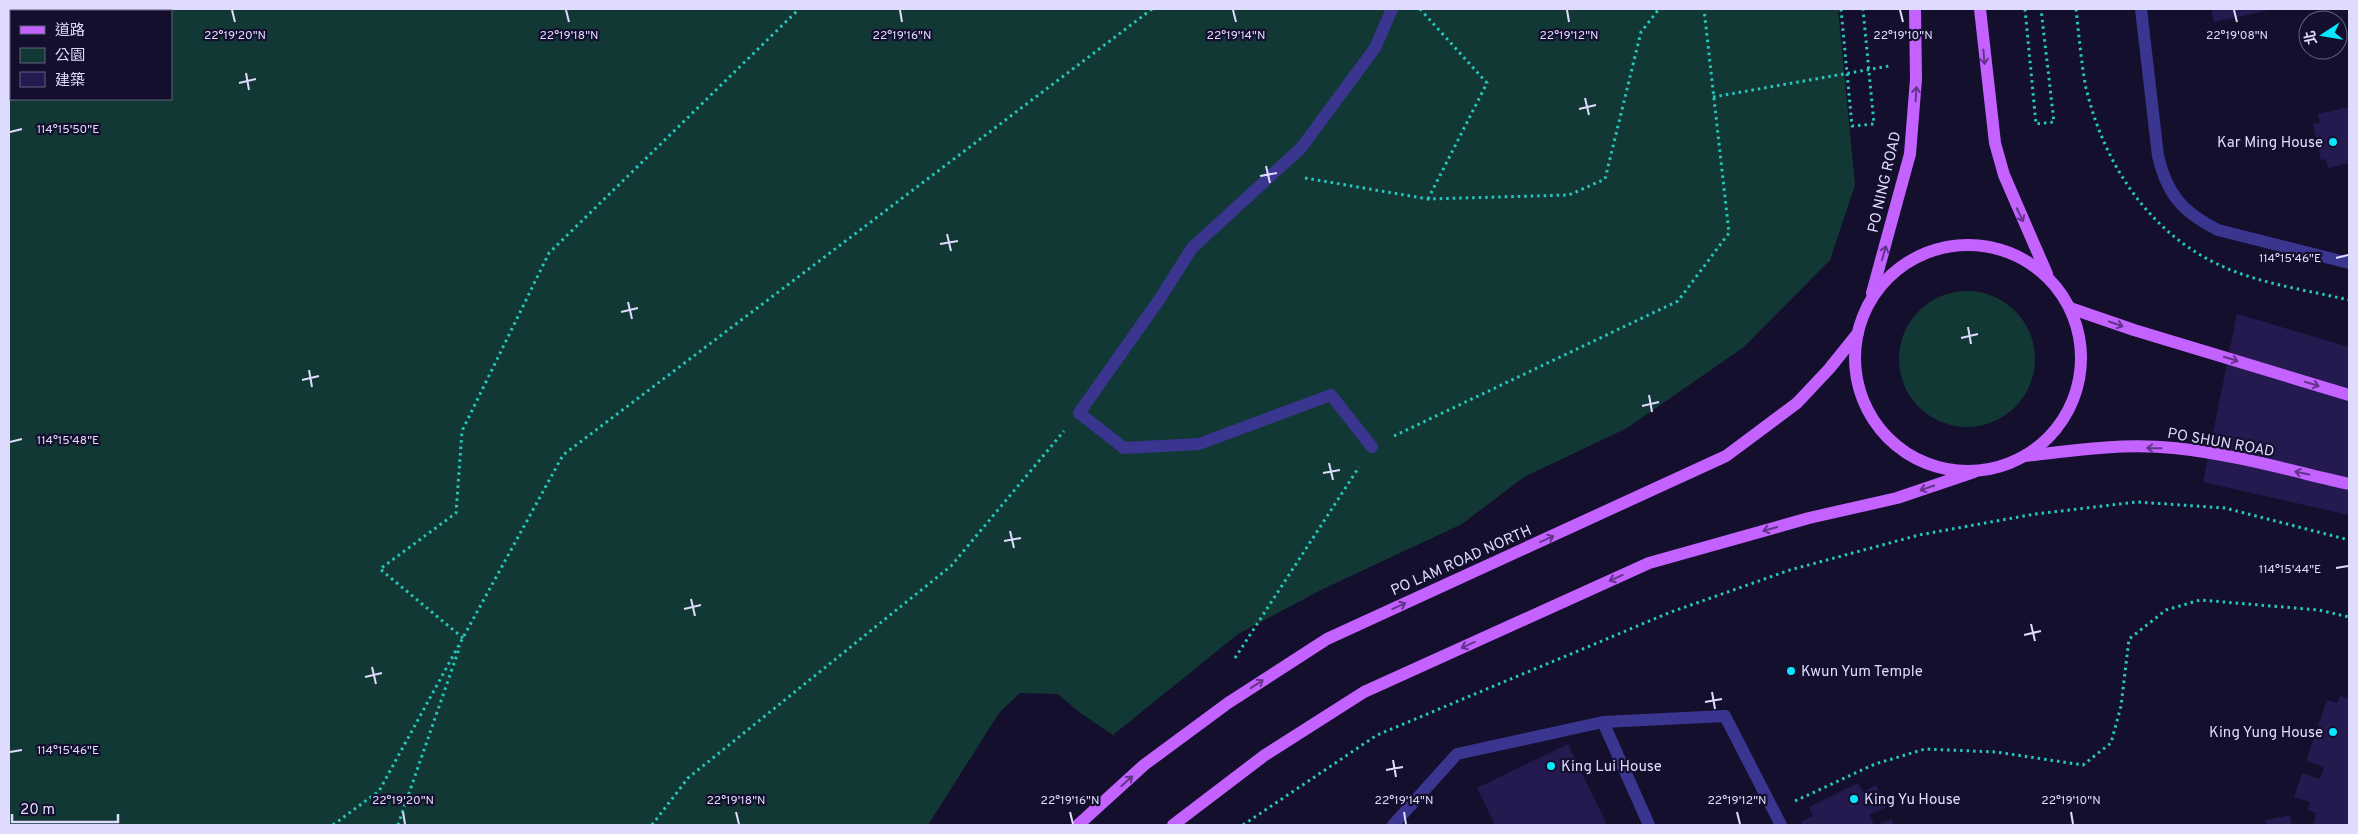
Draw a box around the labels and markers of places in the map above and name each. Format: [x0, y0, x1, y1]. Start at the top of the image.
place label: Kar Ming House [2217, 134, 2323, 153]
marker: Kar Ming House [2327, 136, 2339, 148]
place label: Kwun Yum Temple [1801, 663, 1923, 682]
marker: Kwun Yum Temple [1785, 665, 1797, 677]
place label: King Yung House [2209, 724, 2323, 743]
marker: King Yung House [2327, 726, 2339, 738]
place label: King Lui House [1561, 758, 1662, 777]
marker: King Lui House [1545, 760, 1557, 772]
place label: King Yu House [1864, 791, 1961, 810]
marker: King Yu House [1848, 793, 1860, 805]

